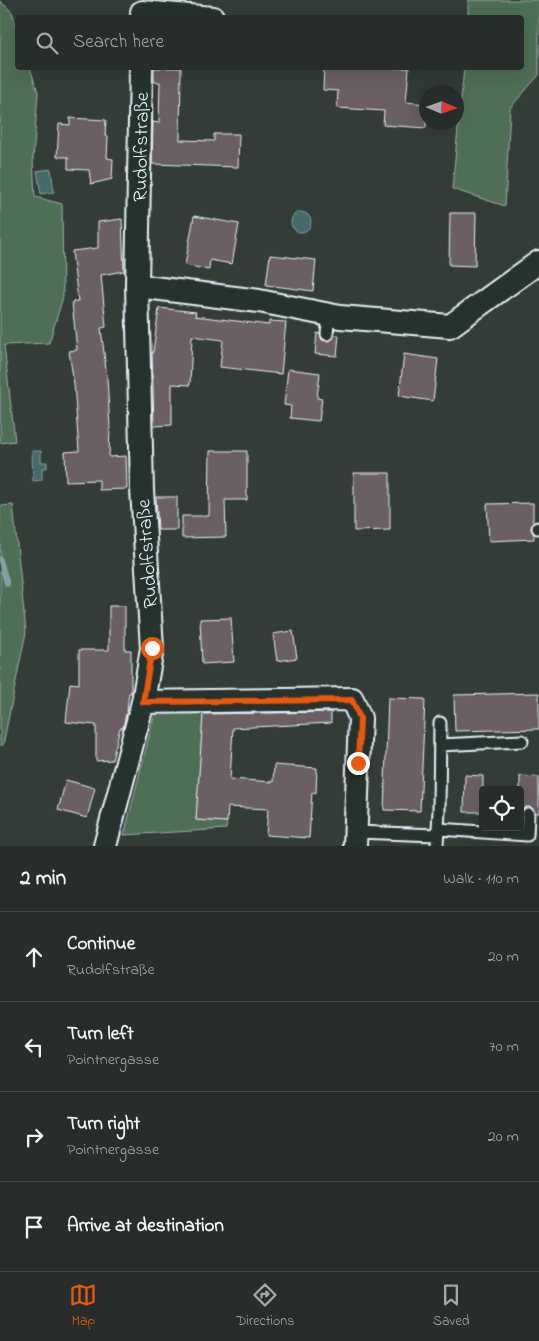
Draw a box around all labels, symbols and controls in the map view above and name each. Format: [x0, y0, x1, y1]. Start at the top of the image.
search box [15, 15, 524, 70]
icon: search [33, 29, 61, 57]
text: Search here [73, 29, 164, 56]
north arrow [419, 85, 464, 130]
street label: Rudolfstraße [127, 92, 158, 202]
street label: Rudolfstraße [130, 498, 167, 609]
route start [141, 637, 164, 660]
route end [347, 752, 370, 775]
map controls [479, 786, 524, 831]
button: locate [479, 786, 524, 831]
text: 2 min [20, 864, 66, 894]
text: Walk · 110 m [443, 867, 519, 891]
text: Continue [67, 931, 135, 958]
icon: ahead [20, 943, 48, 971]
text: 20 m [488, 945, 519, 969]
text: Rudolfstraße [67, 958, 155, 982]
text: Turn left [67, 1021, 134, 1048]
icon: left [20, 1033, 48, 1061]
text: 70 m [489, 1035, 519, 1059]
text: Pointnergasse [67, 1048, 159, 1072]
text: Turn right [67, 1111, 140, 1138]
icon: right [20, 1123, 48, 1151]
text: 20 m [488, 1125, 519, 1149]
text: Pointnergasse [67, 1138, 159, 1162]
icon: arrive [20, 1213, 48, 1241]
text: Arrive at destination [67, 1213, 224, 1240]
tab: Map [69, 1281, 97, 1332]
tab: Directions [236, 1281, 294, 1332]
tab: Saved [433, 1281, 470, 1332]

